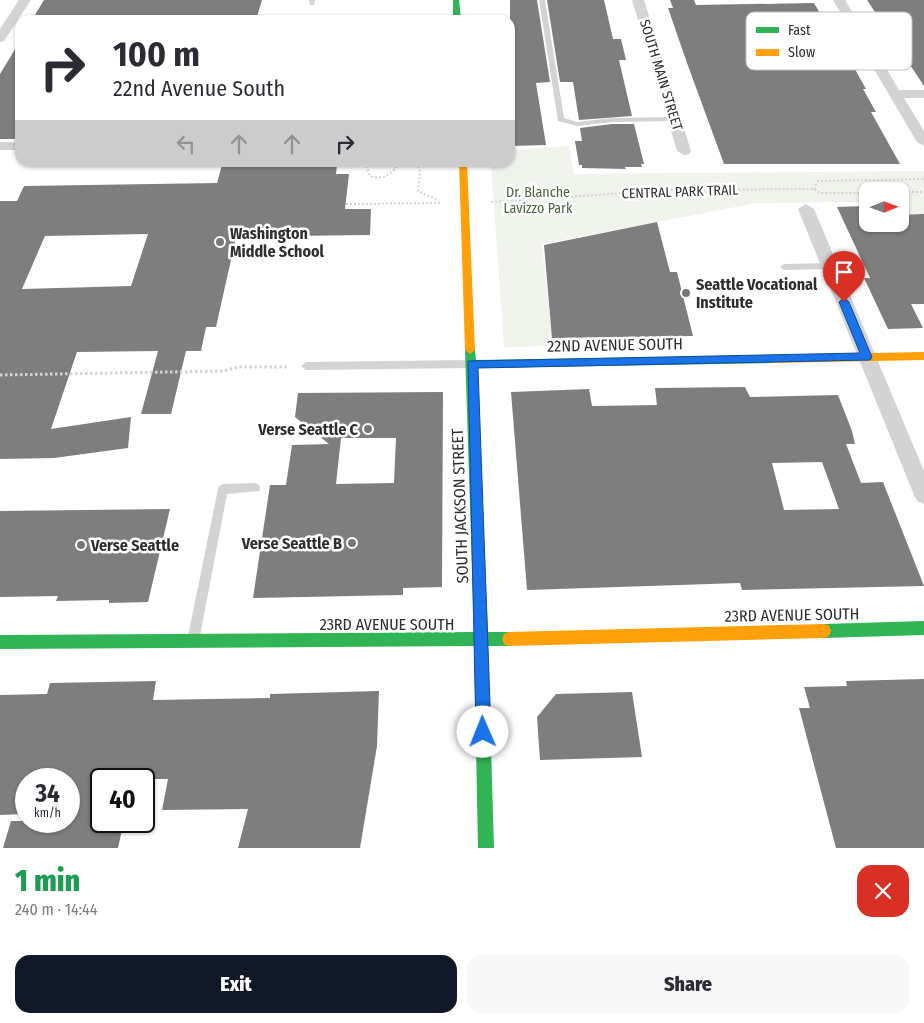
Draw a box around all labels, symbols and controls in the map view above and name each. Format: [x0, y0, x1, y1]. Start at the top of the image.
legend [746, 12, 912, 70]
street label: SOUTH MAIN STREET [636, 17, 686, 133]
text: Fast [788, 22, 811, 39]
text: 100 m [113, 33, 200, 75]
icon: right [30, 35, 95, 100]
text: Slow [788, 44, 815, 61]
text: 22nd Avenue South [113, 75, 285, 102]
icon: left [172, 130, 200, 158]
icon: ahead [225, 130, 253, 158]
icon: ahead [278, 130, 306, 158]
icon: right [331, 130, 359, 158]
street label: CENTRAL PARK TRAIL [621, 181, 739, 203]
north arrow [859, 182, 909, 232]
map controls [859, 182, 909, 232]
park label: Dr. Blanche Lavizzo Park [504, 184, 573, 217]
place label: Washington Middle School [230, 224, 325, 261]
marker: Washington Middle School [214, 236, 226, 248]
pin [823, 251, 865, 302]
icon: arrive [830, 258, 858, 286]
place label: Seattle Vocational Institute [696, 275, 818, 312]
marker: Seattle Vocational Institute [680, 287, 692, 299]
street label: 22ND AVENUE SOUTH [547, 334, 683, 356]
place label: Verse Seattle C [257, 420, 359, 439]
marker: Verse Seattle C [362, 423, 374, 435]
street label: SOUTH JACKSON STREET [448, 428, 472, 584]
place label: Verse Seattle B [241, 534, 342, 553]
place label: Verse Seattle [90, 536, 179, 555]
marker: Verse Seattle B [346, 537, 358, 549]
marker: Verse Seattle [75, 539, 87, 551]
street label: 23RD AVENUE SOUTH [724, 604, 860, 626]
street label: 23RD AVENUE SOUTH [320, 615, 454, 634]
position arrow [456, 705, 508, 757]
speed limit sign: 40 [90, 768, 155, 833]
text: 34 [35, 779, 60, 809]
text: km/h [34, 806, 61, 820]
text: 1 min [15, 863, 80, 899]
button: close [857, 865, 909, 917]
text: 240 m · 14:44 [15, 900, 98, 919]
button: Exit [15, 955, 457, 1013]
button: Share [467, 955, 909, 1013]

